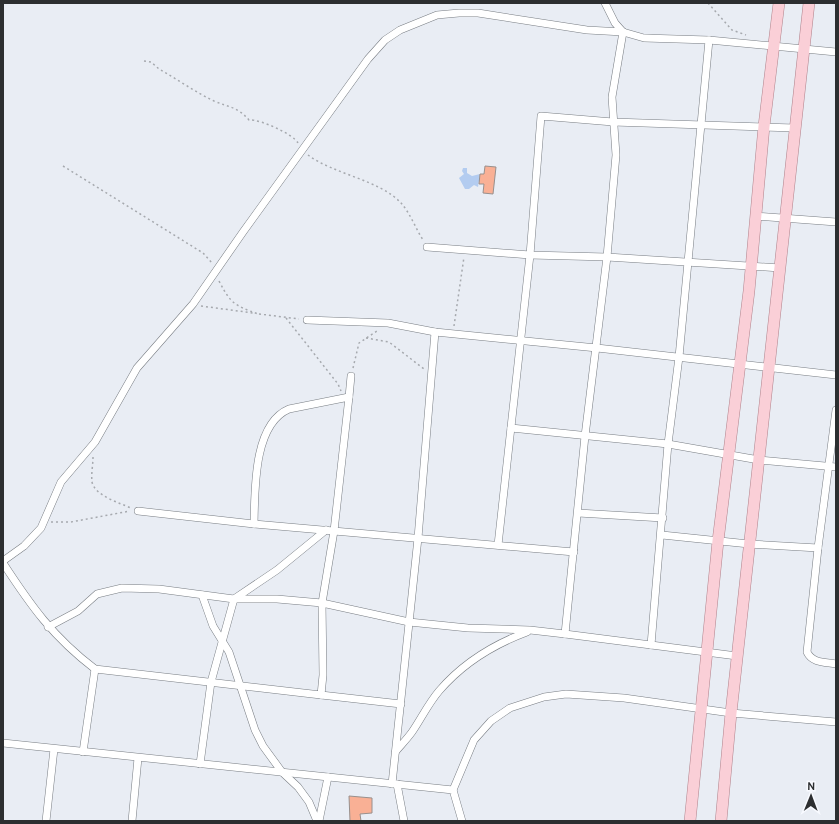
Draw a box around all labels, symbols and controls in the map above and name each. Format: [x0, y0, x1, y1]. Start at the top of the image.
north arrow [791, 776, 831, 816]
text: N [807, 779, 815, 793]

